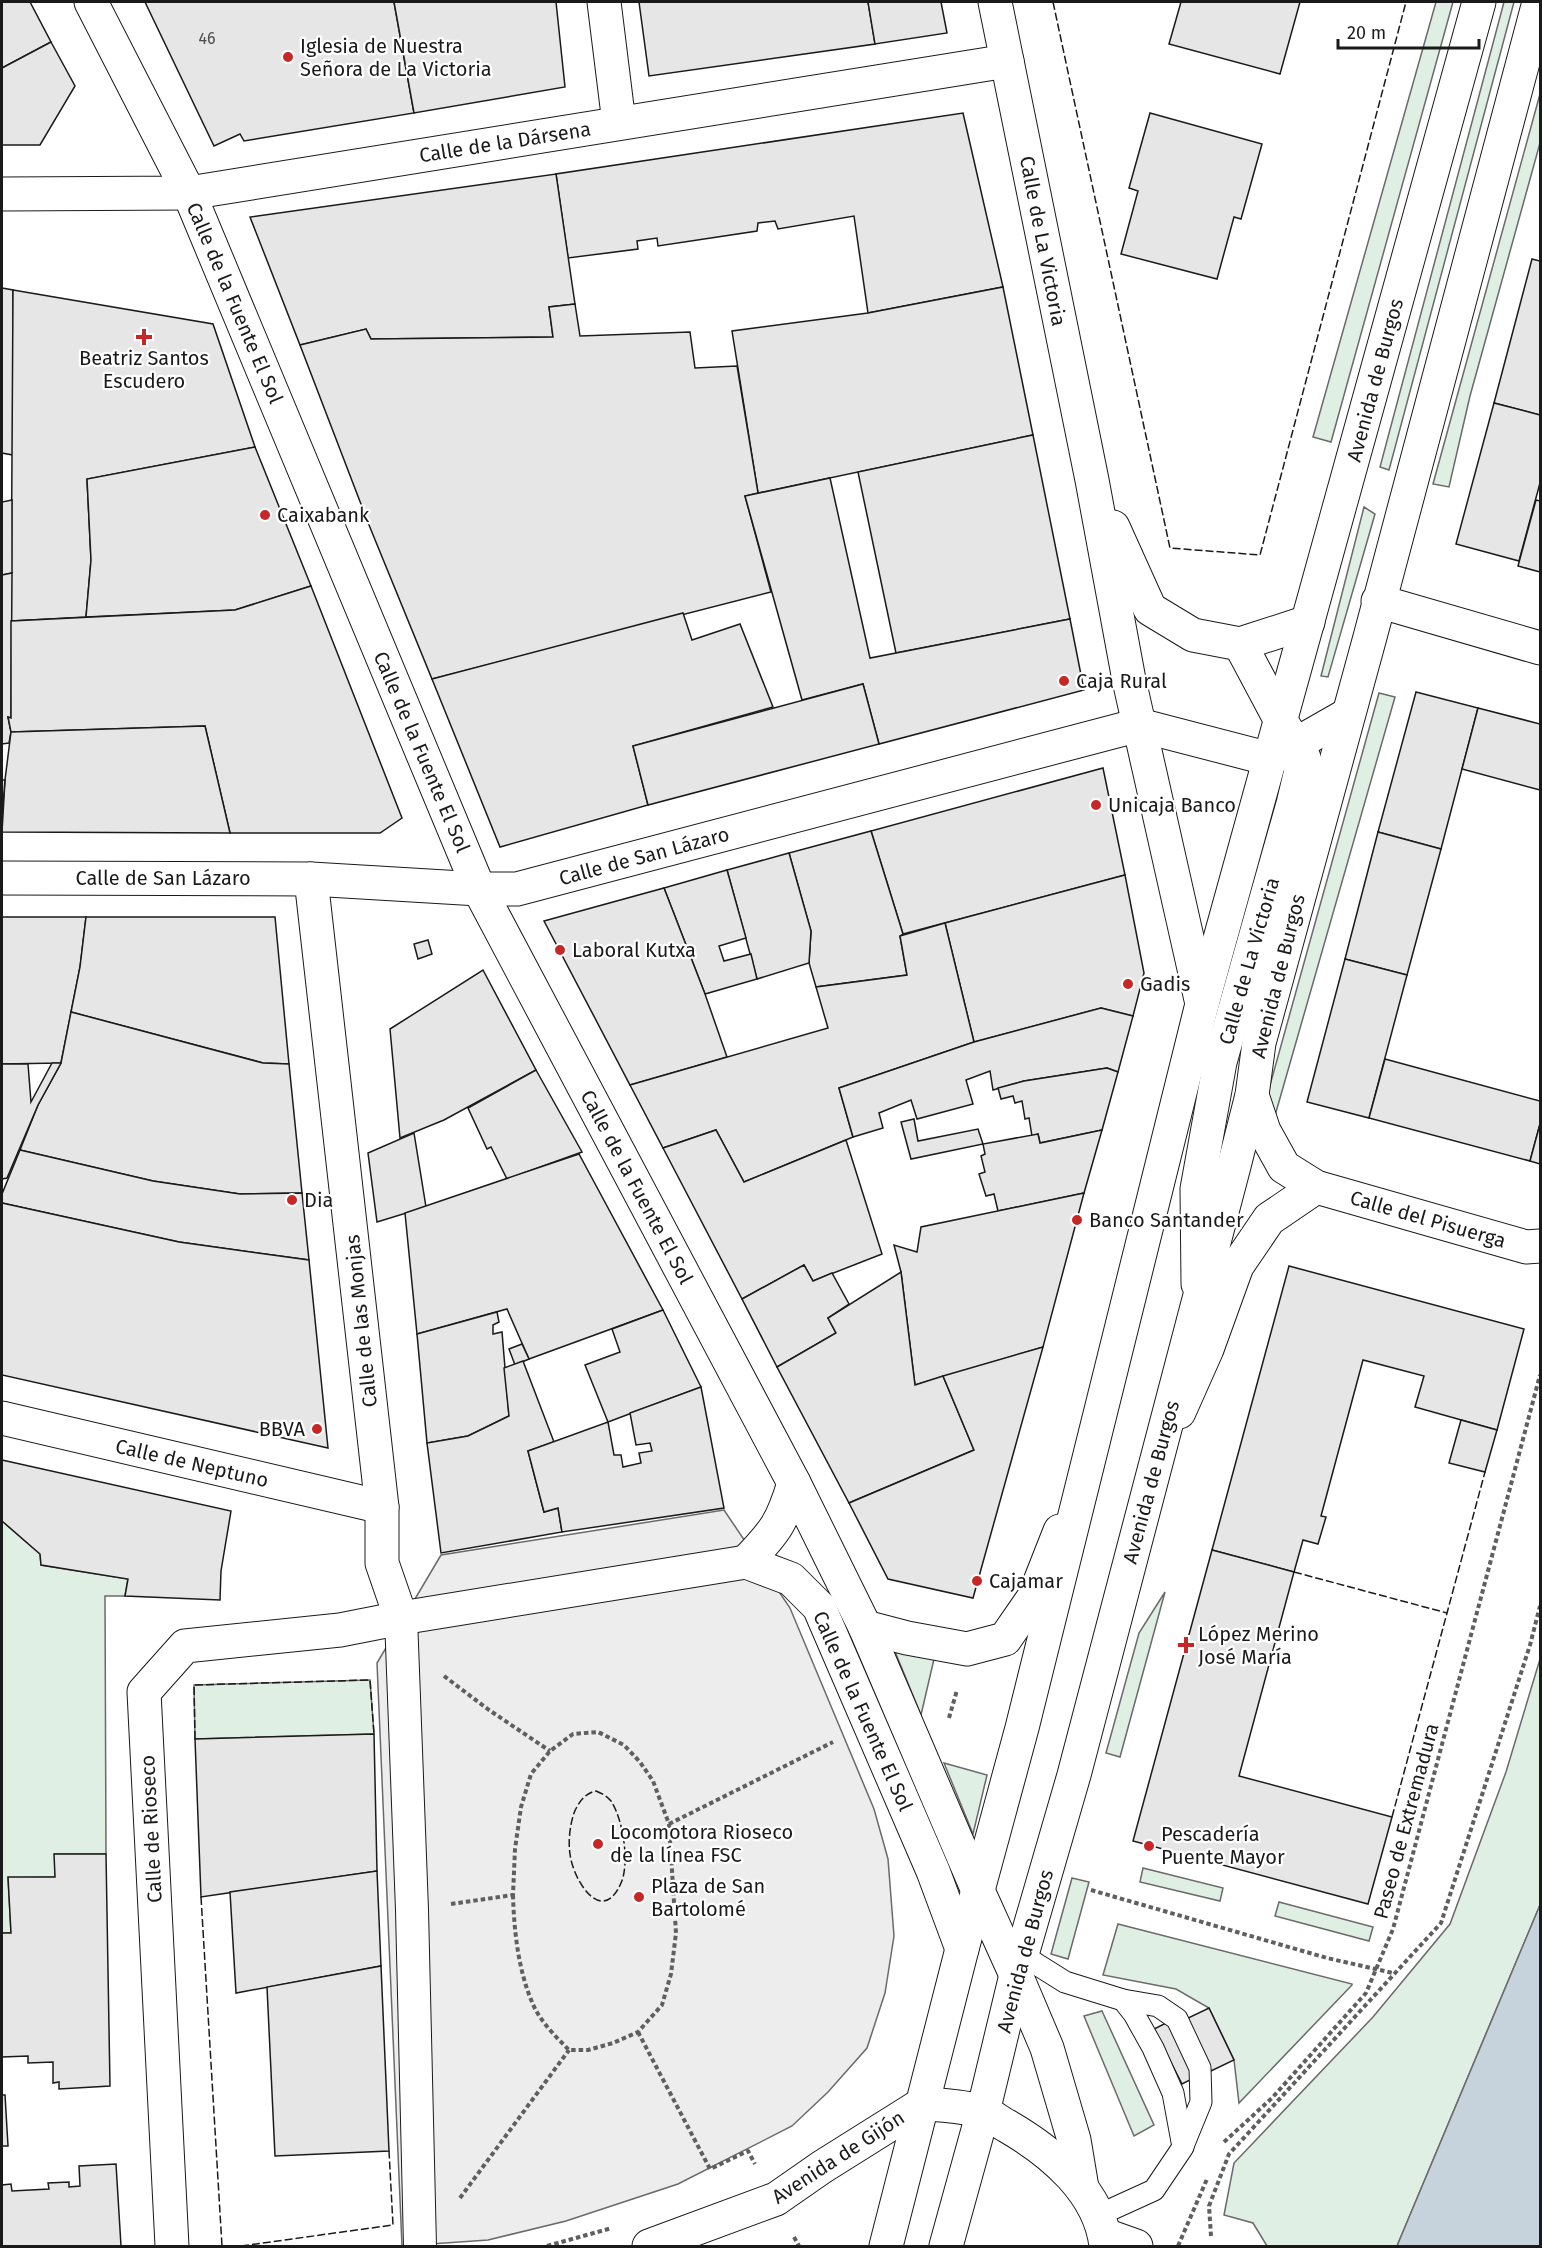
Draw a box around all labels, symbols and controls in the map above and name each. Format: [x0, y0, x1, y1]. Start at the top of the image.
scale bar [1338, 12, 1479, 50]
text: 20 m [1347, 22, 1386, 44]
house number: 46 [198, 29, 216, 48]
place label: Iglesia de Nuestra Señora de La Victoria [300, 34, 492, 81]
marker: Iglesia de Nuestra Señora de La Victoria [281, 50, 295, 64]
street label: Calle de la Dársena [417, 117, 593, 167]
street label: Calle de La Victoria [1015, 154, 1071, 328]
street label: Calle de la Fuente El Sol [182, 199, 288, 407]
street label: Avenida de Burgos [1342, 296, 1408, 464]
marker: Beatriz Santos Escudero [137, 330, 151, 344]
place label: Beatriz Santos Escudero [79, 346, 209, 393]
place label: Caixabank [277, 503, 370, 527]
marker: Caixabank [258, 508, 272, 522]
street label: Calle de la Fuente El Sol [369, 648, 475, 856]
place label: Caja Rural [1076, 669, 1167, 693]
marker: Caja Rural [1057, 674, 1071, 688]
place label: Unicaja Banco [1108, 793, 1236, 817]
marker: Unicaja Banco [1089, 798, 1103, 812]
street label: Calle de San Lázaro [556, 822, 732, 890]
street label: Calle de San Lázaro [75, 866, 251, 890]
street label: Calle de La Victoria [1214, 875, 1284, 1047]
street label: Avenida de Burgos [1246, 892, 1310, 1060]
place label: Laboral Kutxa [572, 938, 696, 962]
marker: Laboral Kutxa [553, 943, 567, 957]
place label: Gadis [1140, 972, 1190, 996]
marker: Gadis [1121, 977, 1135, 991]
street label: Calle de la Fuente El Sol [576, 1086, 698, 1288]
street label: Calle del Pisuerga [1347, 1185, 1509, 1253]
place label: Dia [304, 1188, 333, 1212]
marker: Dia [285, 1193, 299, 1207]
place label: Banco Santander [1089, 1208, 1244, 1232]
marker: Banco Santander [1070, 1213, 1084, 1227]
street label: Calle de las Monjas [340, 1234, 382, 1408]
street label: Avenida de Burgos [1118, 1398, 1184, 1566]
place label: BBVA [259, 1417, 306, 1441]
marker: BBVA [310, 1422, 324, 1436]
street label: Calle de Neptuno [113, 1434, 271, 1492]
place label: Cajamar [989, 1569, 1063, 1593]
marker: Cajamar [970, 1574, 984, 1588]
street label: Calle de la Fuente El Sol [808, 1607, 918, 1815]
place label: López Merino José María [1198, 1622, 1319, 1669]
marker: López Merino José María [1179, 1638, 1193, 1652]
street label: Paseo de Extremadura [1368, 1720, 1444, 1922]
street label: Calle de Rioseco [135, 1754, 167, 1904]
place label: Locomotora Rioseco de la línea FSC [610, 1820, 793, 1867]
place label: Pescadería Puente Mayor [1161, 1822, 1285, 1869]
marker: Locomotora Rioseco de la línea FSC [591, 1837, 605, 1851]
marker: Pescadería Puente Mayor [1142, 1839, 1156, 1853]
street label: Avenida de Burgos [992, 1867, 1058, 2035]
place label: Plaza de San Bartolomé [651, 1874, 765, 1921]
marker: Plaza de San Bartolomé [632, 1890, 646, 1904]
street label: Avenida de Gijón [767, 2105, 909, 2209]

